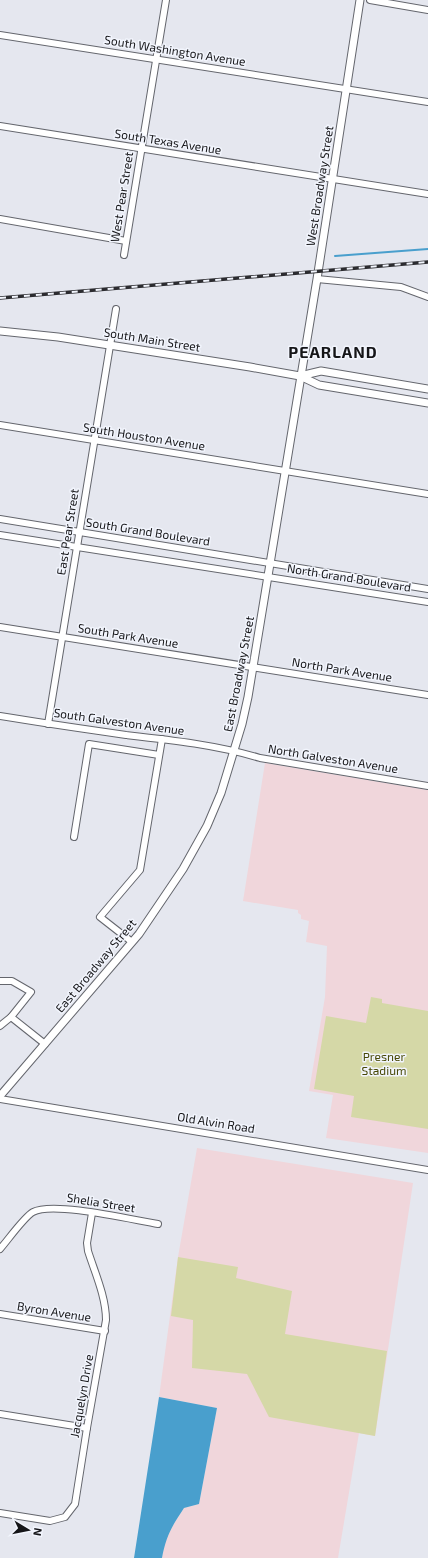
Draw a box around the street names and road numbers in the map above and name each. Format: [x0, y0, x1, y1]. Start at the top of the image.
street label: South Washington Avenue [103, 32, 247, 68]
street label: West Broadway Street [303, 124, 336, 247]
street label: South Texas Avenue [114, 126, 223, 156]
street label: West Pear Street [107, 150, 135, 243]
street label: South Main Street [103, 324, 202, 354]
street label: South Houston Avenue [82, 419, 206, 453]
street label: East Pear Street [53, 487, 81, 576]
street label: South Grand Boulevard [85, 514, 211, 548]
street label: North Grand Boulevard [286, 560, 412, 594]
street label: East Broadway Street [220, 614, 256, 733]
street label: South Park Avenue [77, 620, 179, 650]
street label: North Park Avenue [291, 654, 393, 684]
street label: South Galveston Avenue [53, 705, 185, 737]
street label: North Galveston Avenue [267, 741, 399, 775]
street label: East Broadway Street [52, 915, 139, 1015]
street label: Old Alvin Road [176, 1109, 256, 1135]
street label: Shelia Street [66, 1190, 137, 1214]
street label: Byron Avenue [16, 1298, 92, 1324]
street label: Jacquelyn Drive [67, 1353, 95, 1439]

